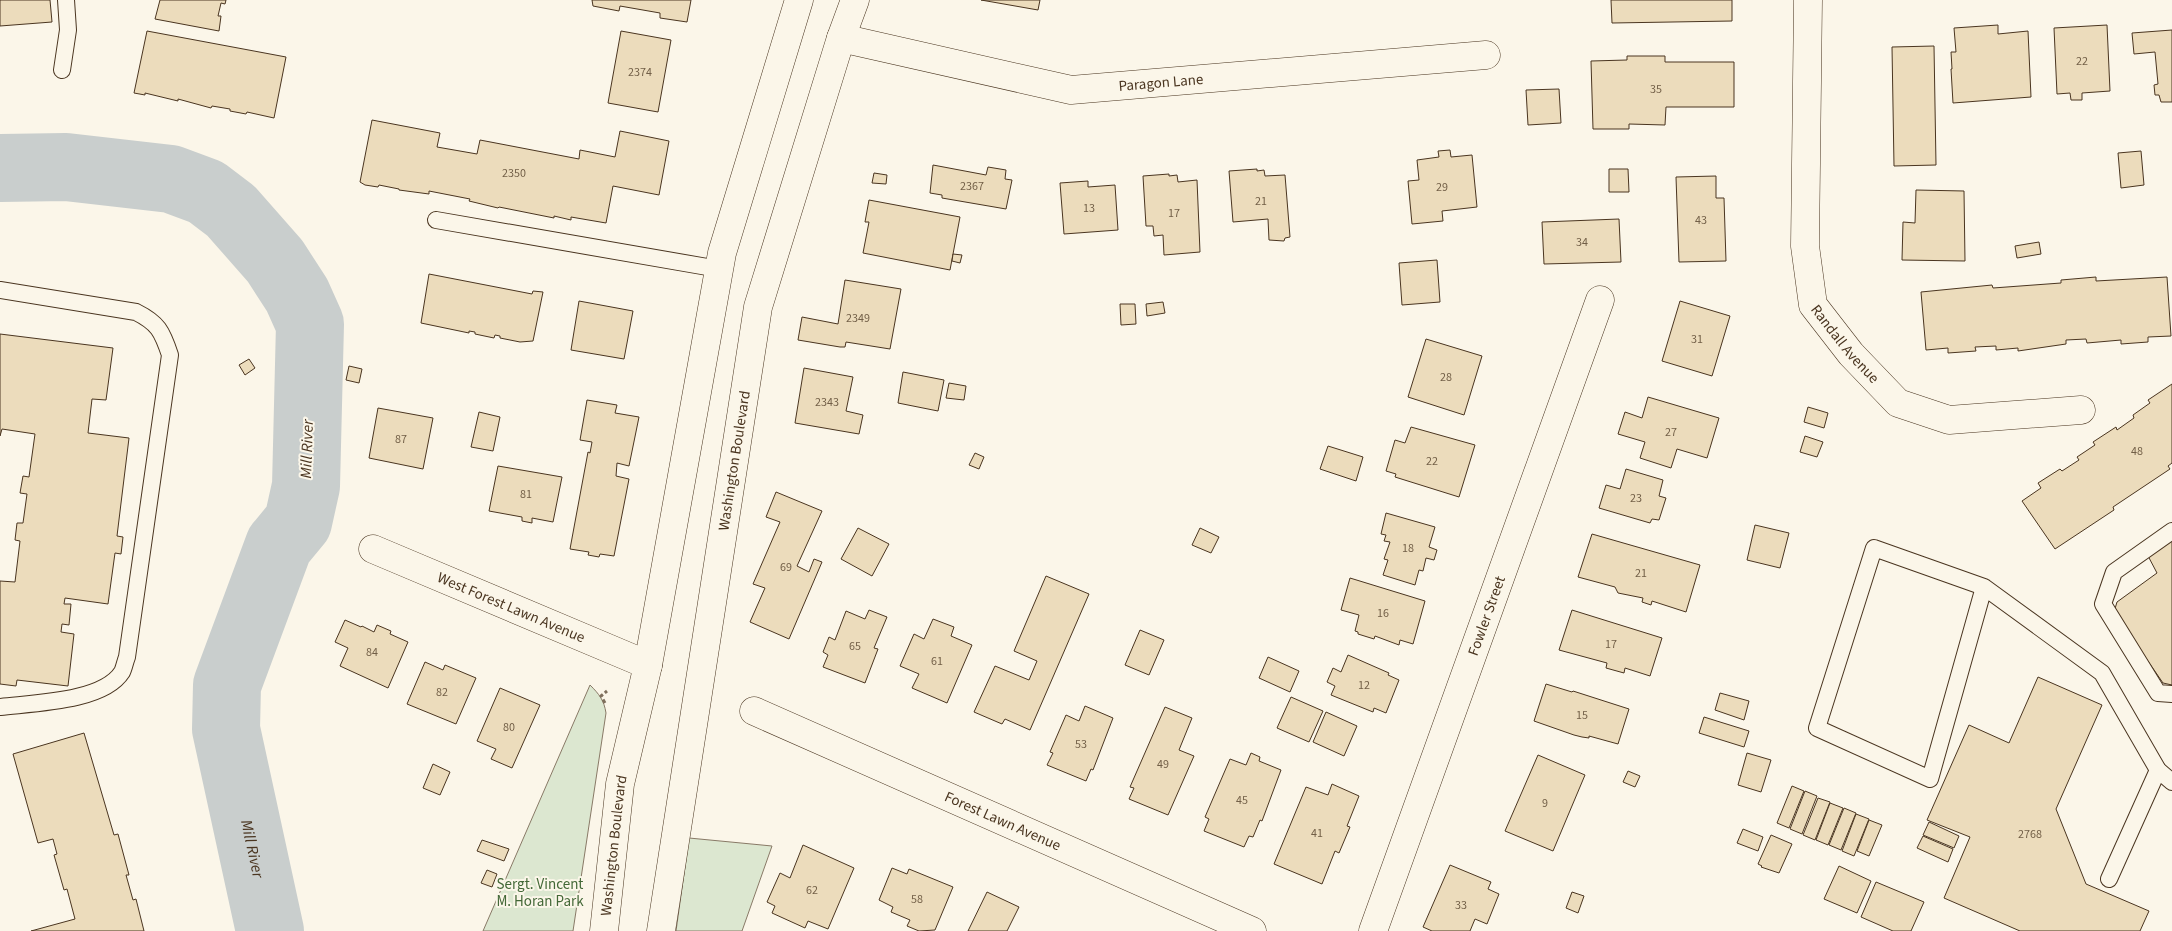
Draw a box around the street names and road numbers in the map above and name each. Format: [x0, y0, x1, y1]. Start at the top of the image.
street label: Paragon Lane [1118, 68, 1204, 96]
street label: Randall Avenue [1806, 300, 1884, 388]
street label: Washington Boulevard [713, 389, 755, 532]
street label: West Forest Lawn Avenue [434, 567, 588, 648]
street label: Fowler Street [1462, 573, 1510, 658]
street label: Washington Boulevard [595, 773, 632, 917]
street label: Forest Lawn Avenue [941, 786, 1064, 856]

